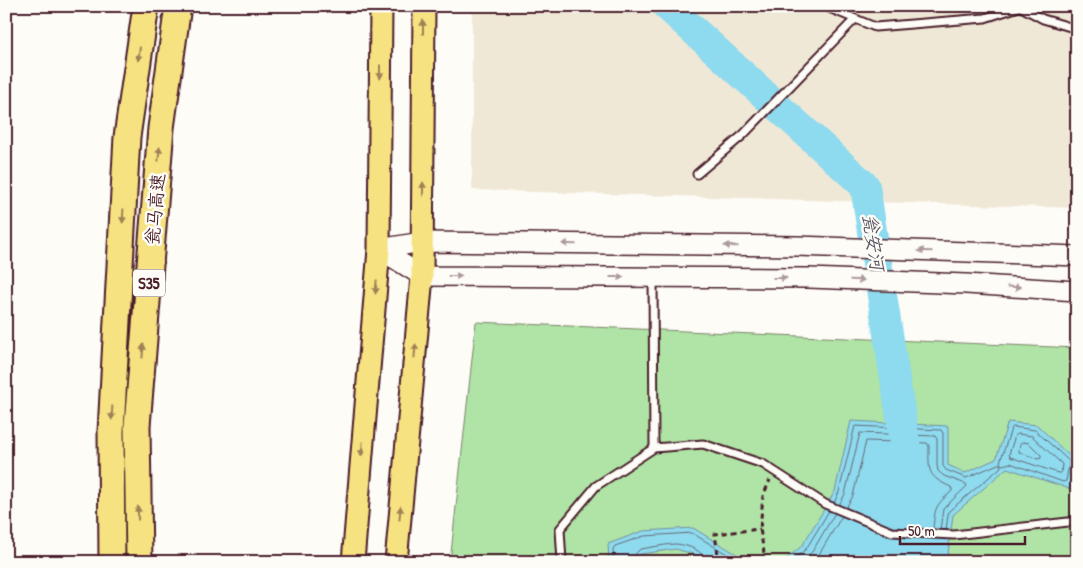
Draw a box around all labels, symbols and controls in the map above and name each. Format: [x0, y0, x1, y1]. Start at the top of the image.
one-way arrow [419, 18, 427, 34]
one-way arrow [135, 47, 143, 63]
one-way arrow [376, 65, 384, 81]
one-way arrow [156, 146, 164, 162]
street label: 瓮马高速 [139, 172, 171, 246]
one-way arrow [419, 181, 427, 197]
one-way arrow [118, 208, 126, 224]
water label: 瓮安河 [857, 212, 892, 275]
one-way arrow [560, 239, 576, 247]
one-way arrow [723, 241, 739, 249]
one-way arrow [917, 247, 933, 255]
road number: S35 [133, 270, 165, 296]
one-way arrow [447, 272, 463, 280]
one-way arrow [610, 273, 626, 281]
one-way arrow [772, 274, 788, 282]
one-way arrow [850, 276, 866, 284]
one-way arrow [372, 280, 380, 296]
one-way arrow [1006, 283, 1022, 291]
one-way arrow [140, 342, 148, 358]
one-way arrow [411, 343, 419, 359]
one-way arrow [107, 405, 115, 421]
one-way arrow [358, 442, 366, 458]
one-way arrow [134, 505, 142, 521]
one-way arrow [396, 505, 404, 521]
scale bar [900, 513, 1026, 545]
text: 50 m [908, 520, 935, 541]

